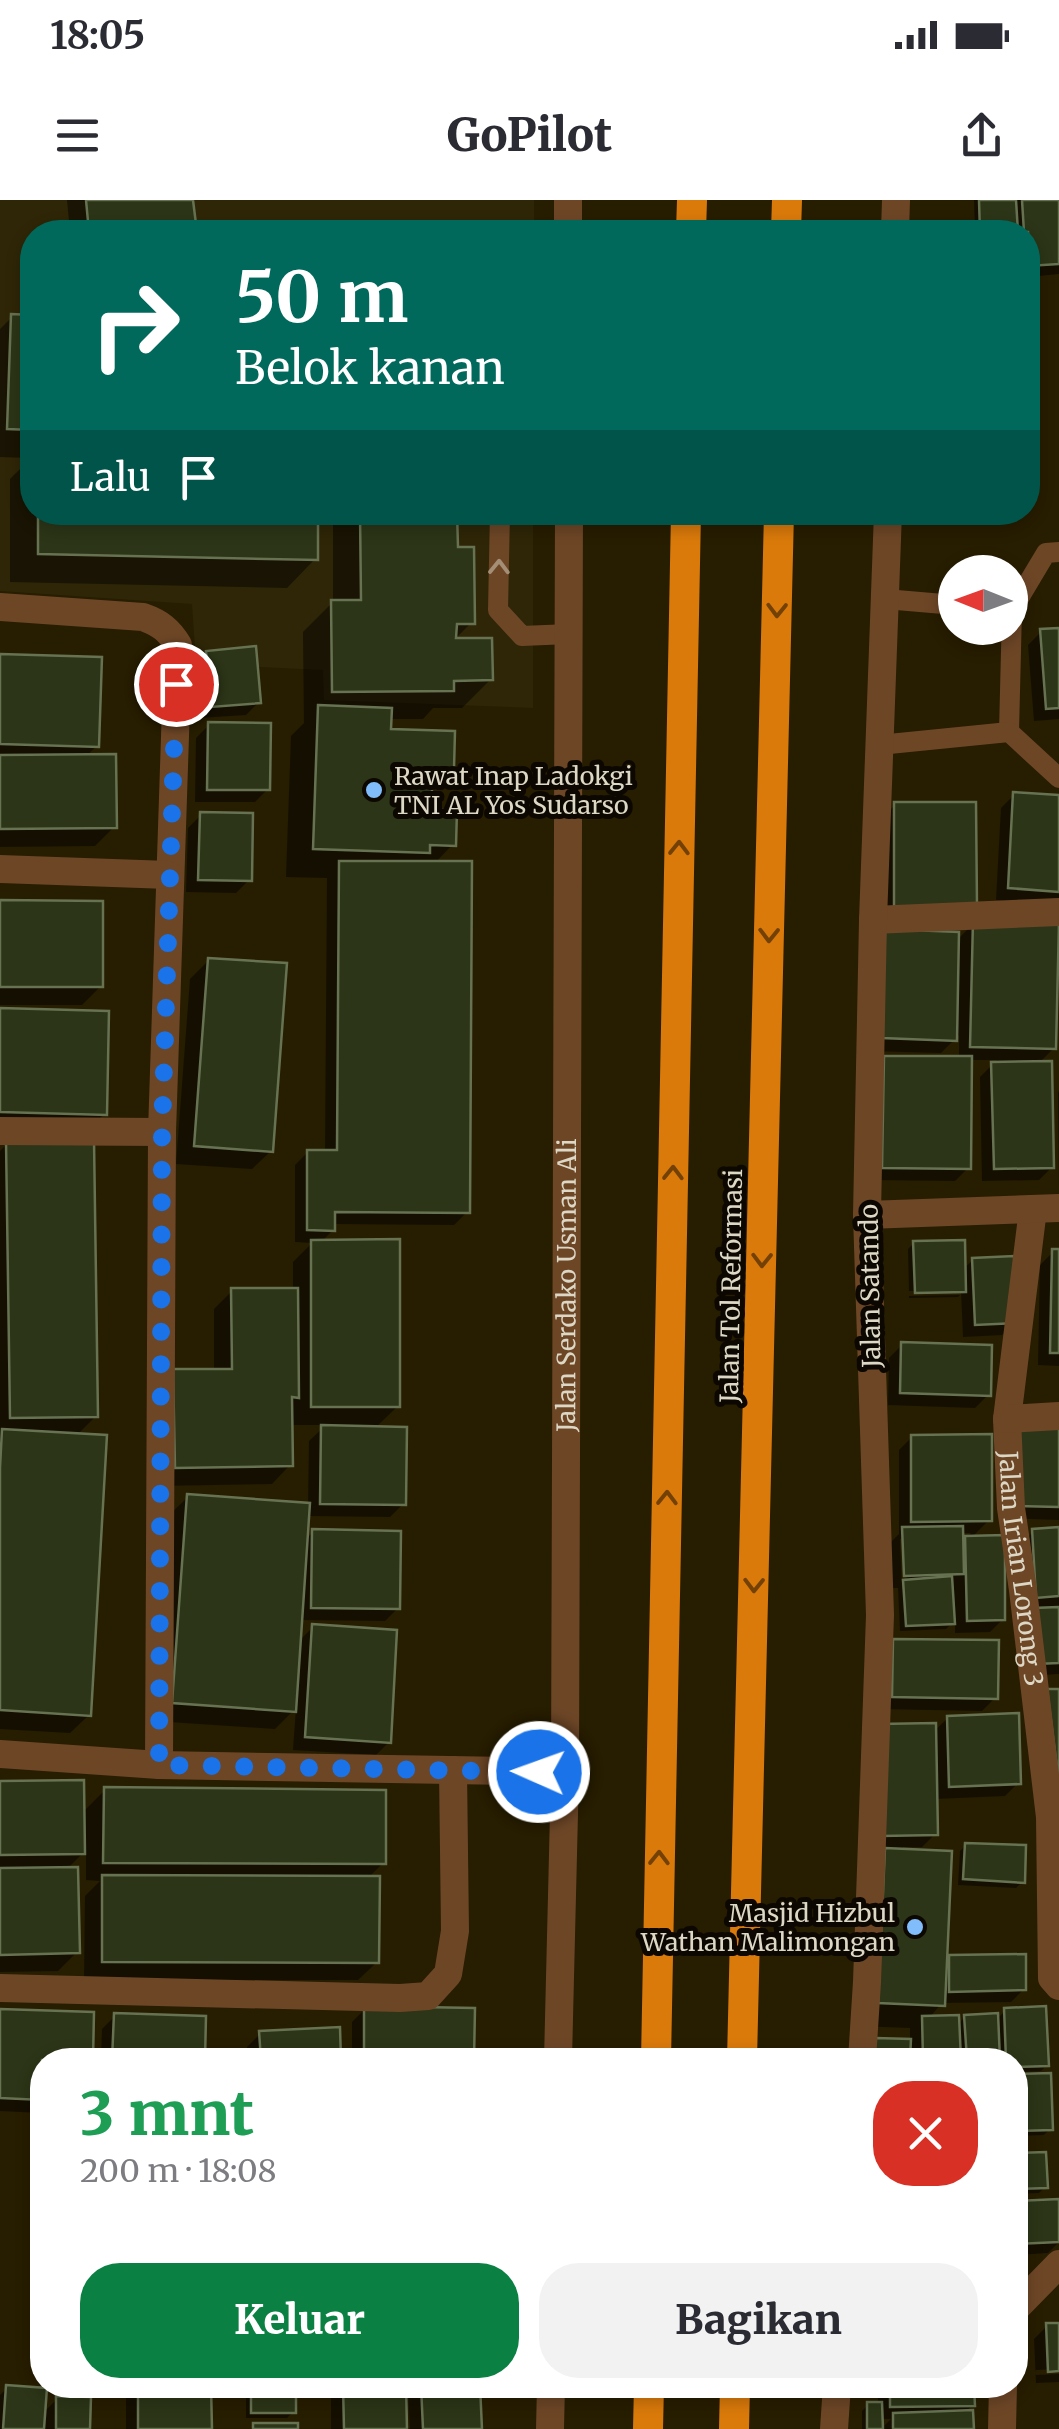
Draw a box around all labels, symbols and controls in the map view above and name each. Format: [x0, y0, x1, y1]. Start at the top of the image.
text: 18:05 [50, 12, 145, 59]
text: GoPilot [447, 107, 612, 163]
icon: menu [50, 108, 105, 163]
icon: share [954, 108, 1009, 163]
text: 50 m [235, 253, 408, 341]
icon: right [70, 260, 200, 390]
text: Belok kanan [235, 340, 505, 396]
icon: arrive [171, 450, 226, 505]
text: Lalu [70, 454, 151, 501]
north arrow [938, 555, 1028, 645]
map controls [938, 555, 1028, 645]
one-way arrow [488, 559, 510, 574]
one-way arrow [766, 602, 788, 618]
pin [134, 642, 219, 727]
icon: arrive [149, 657, 204, 712]
place label: Rawat Inap Ladokgi TNI AL Yos Sudarso [394, 760, 633, 821]
marker: Rawat Inap Ladokgi TNI AL Yos Sudarso [363, 779, 385, 801]
one-way arrow [669, 839, 690, 855]
one-way arrow [759, 927, 780, 943]
street label: Jalan Serdako Usman Ali [550, 1138, 583, 1433]
one-way arrow [662, 1164, 684, 1180]
street label: Jalan Tol Reformasi [713, 1169, 749, 1404]
street label: Jalan Satando [853, 1204, 887, 1369]
one-way arrow [751, 1252, 772, 1268]
street label: Jalan Irian Lorong 3 [992, 1449, 1050, 1688]
one-way arrow [656, 1489, 677, 1505]
one-way arrow [743, 1577, 764, 1593]
position arrow [487, 1720, 591, 1824]
one-way arrow [649, 1849, 670, 1865]
place label: Masjid Hizbul Wathan Malimongan [640, 1897, 895, 1958]
marker: Masjid Hizbul Wathan Malimongan [904, 1916, 926, 1938]
text: 3 mnt [80, 2076, 254, 2151]
button: close [873, 2081, 978, 2186]
text: 200 m · 18:08 [80, 2151, 277, 2191]
button: Keluar [80, 2263, 519, 2378]
button: Bagikan [539, 2263, 978, 2378]

